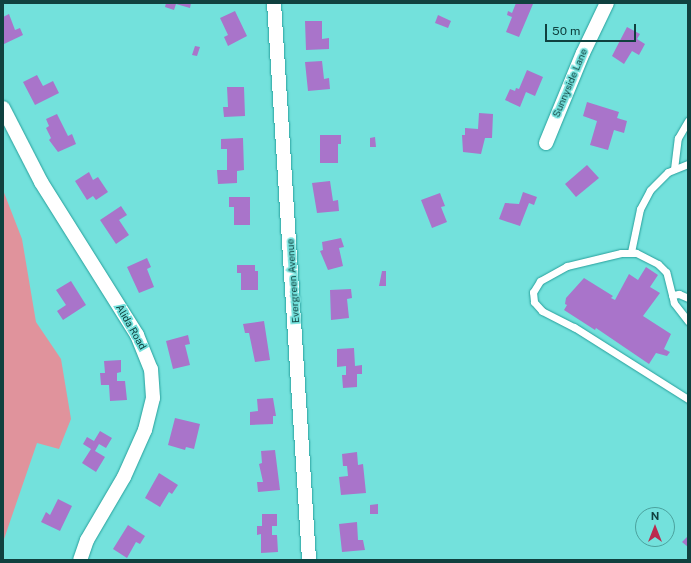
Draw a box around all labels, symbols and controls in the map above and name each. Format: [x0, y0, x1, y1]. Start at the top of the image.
scale bar [547, 16, 638, 42]
text: 50 m [552, 24, 580, 38]
street label: Sunnyside Lane [550, 47, 590, 119]
street label: Evergreen Avenue [284, 239, 302, 323]
street label: Alida Road [113, 302, 149, 352]
north arrow [635, 507, 675, 547]
text: N [651, 510, 659, 522]

